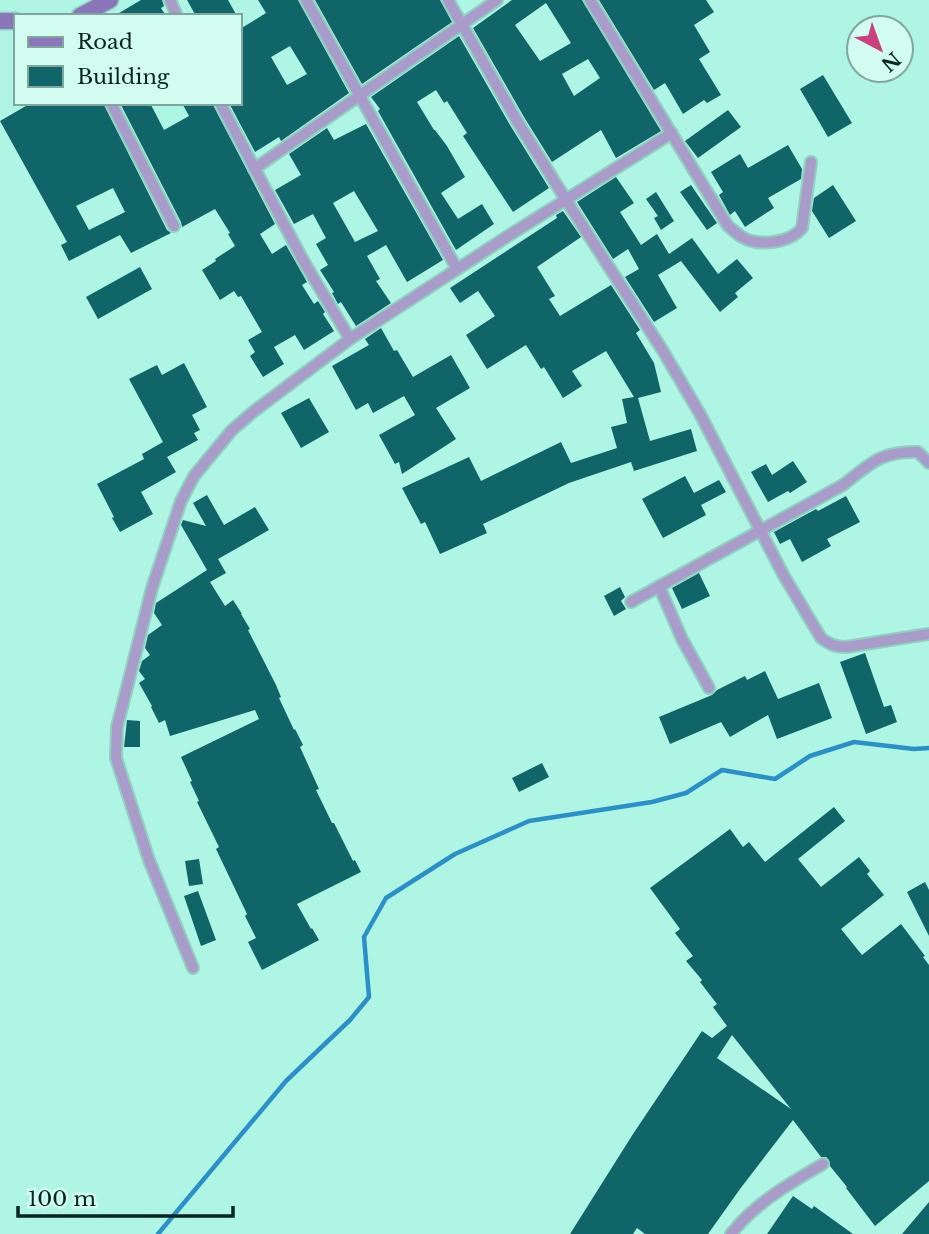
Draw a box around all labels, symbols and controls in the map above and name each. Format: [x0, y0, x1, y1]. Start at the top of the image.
legend [14, 14, 242, 105]
north arrow [845, 14, 915, 84]
text: Road [77, 29, 133, 55]
text: N [876, 47, 905, 76]
text: Building [77, 64, 170, 90]
scale bar [18, 1174, 233, 1218]
text: 100 m [28, 1186, 96, 1212]

